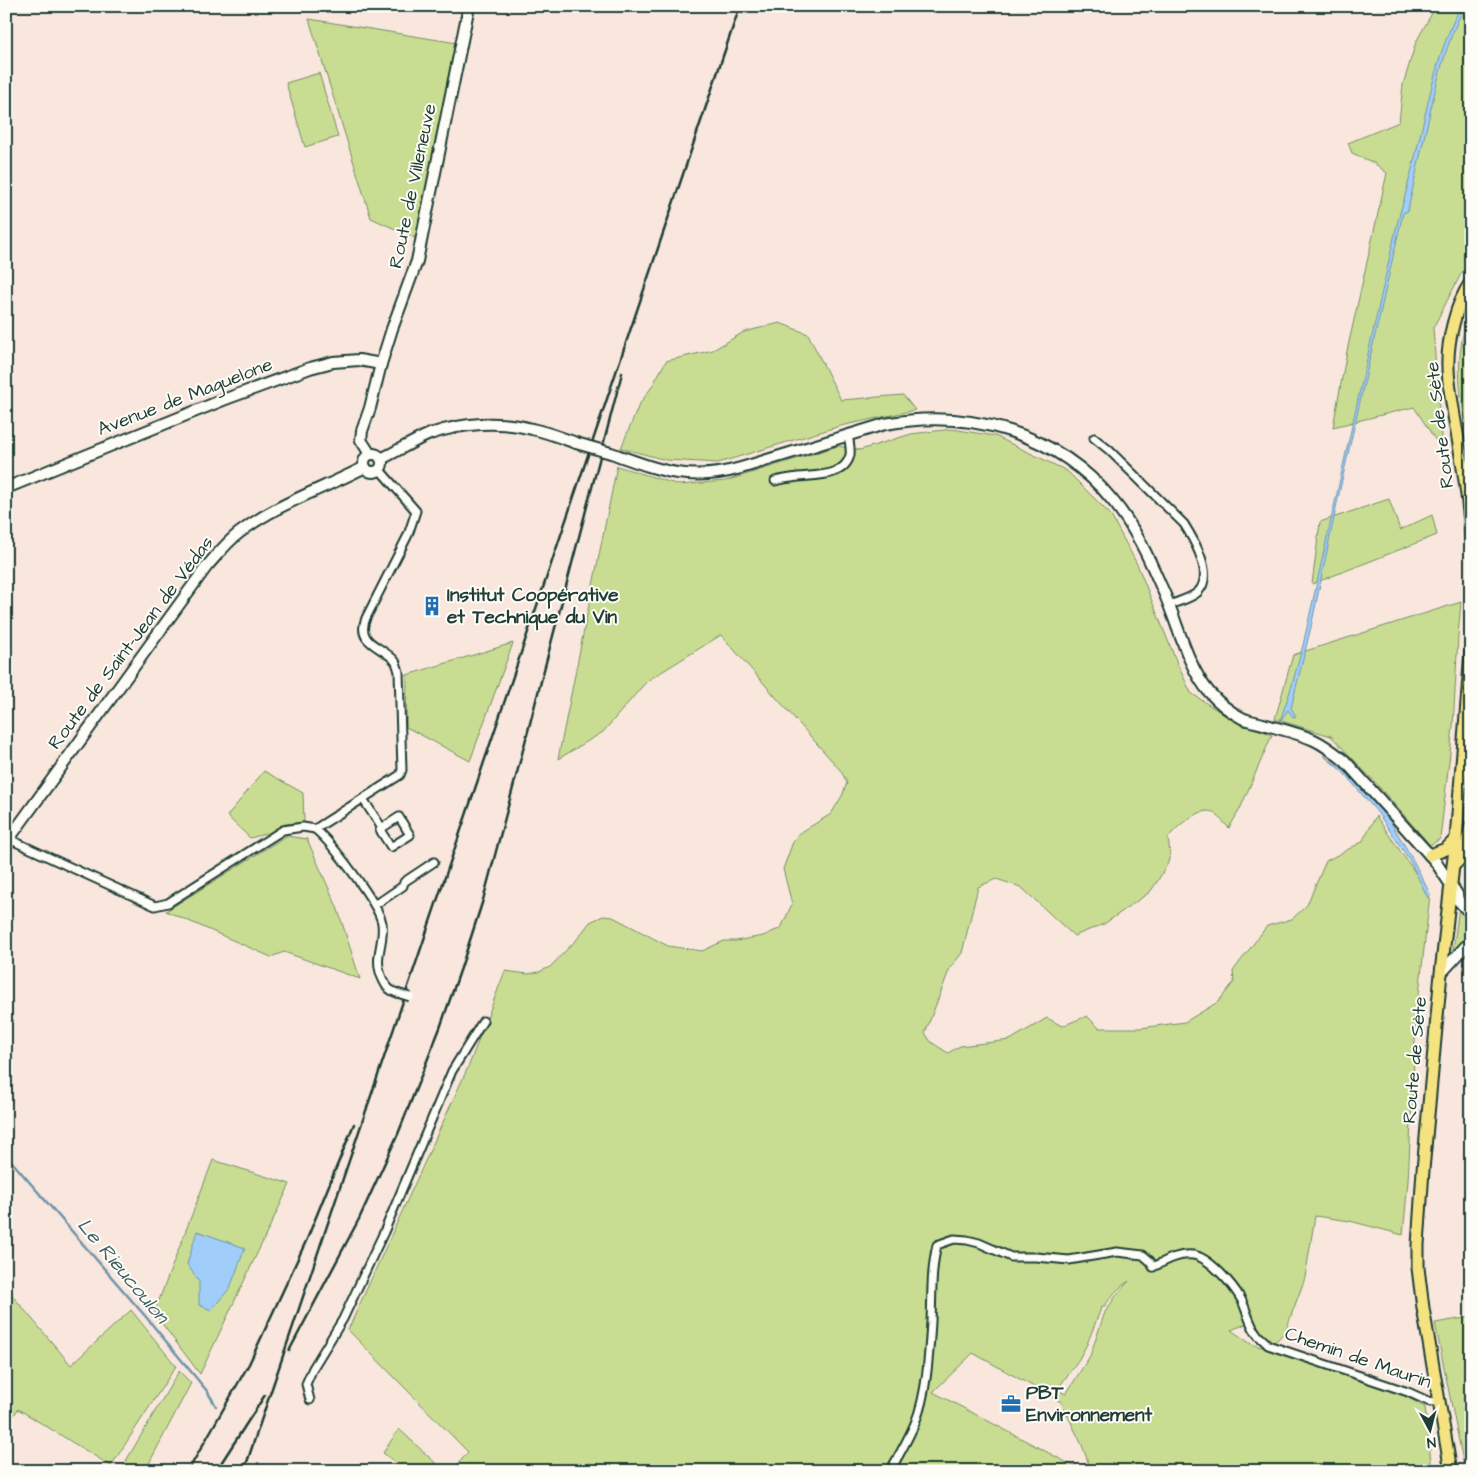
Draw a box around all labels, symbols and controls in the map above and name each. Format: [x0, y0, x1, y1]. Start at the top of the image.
street label: Route de Villeneuve [382, 101, 444, 271]
street label: Avenue de Maguelone [94, 351, 277, 444]
street label: Route de Sète [1419, 360, 1461, 490]
street label: Route de Saint-Jean de Védas [42, 531, 220, 755]
place label: Institut Coopérative et Technique du Vin [447, 582, 619, 631]
building icon: Institut Coopérative et Technique du Vin [421, 595, 443, 617]
street label: Route de Sète [1396, 995, 1434, 1125]
water label: Le Rieucoulon [71, 1212, 177, 1331]
street label: Chemin de Maurin [1281, 1320, 1435, 1396]
place label: PBT Environnement [1026, 1380, 1152, 1429]
office icon: PBT Environnement [1000, 1393, 1022, 1415]
north arrow [1404, 1404, 1454, 1454]
text: N [1426, 1431, 1437, 1452]

